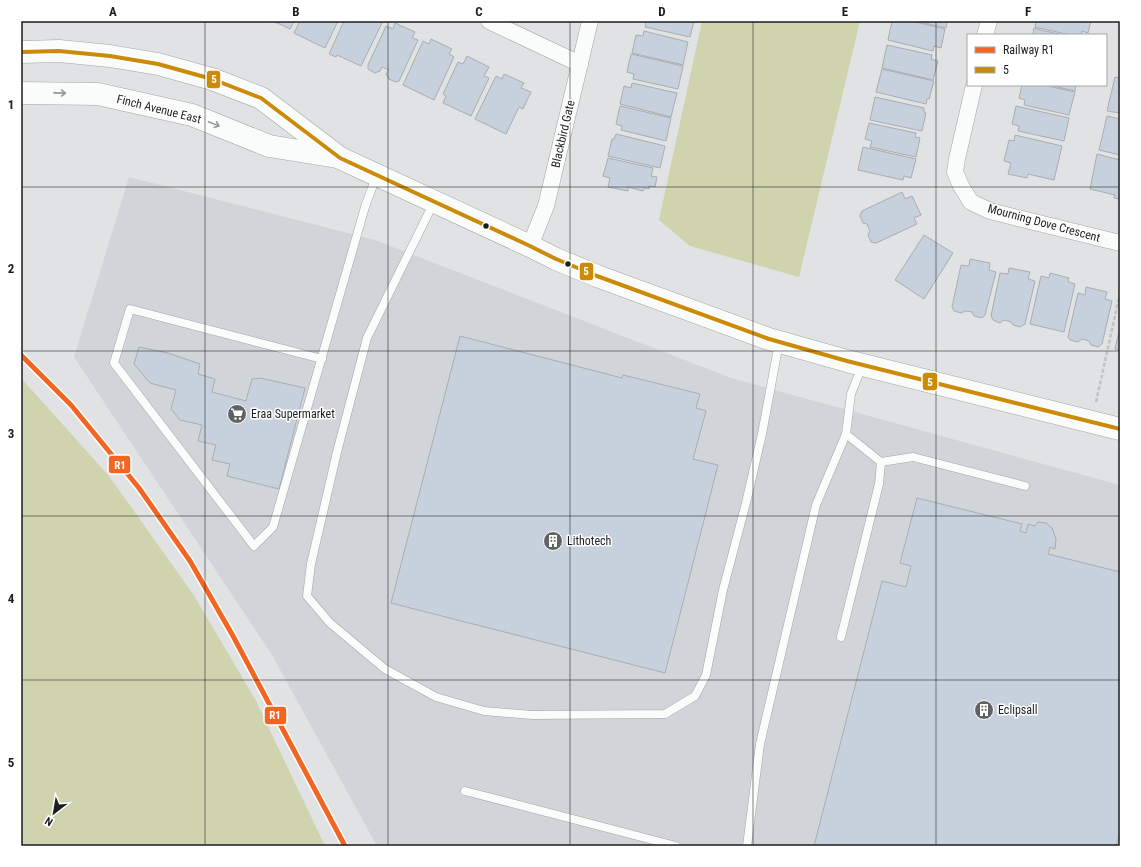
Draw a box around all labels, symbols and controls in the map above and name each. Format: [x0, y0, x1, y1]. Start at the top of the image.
text: A [109, 4, 117, 19]
text: B [292, 4, 300, 19]
text: C [475, 4, 483, 19]
text: D [658, 4, 666, 19]
text: E [842, 4, 849, 19]
text: F [1025, 4, 1031, 19]
legend [967, 34, 1107, 86]
text: Railway R1 [1003, 43, 1054, 57]
text: 5 [1003, 63, 1009, 77]
line badge: 5 [206, 70, 221, 89]
text: 5 [211, 73, 217, 86]
one-way arrow [53, 90, 66, 97]
street label: Finch Avenue East [115, 92, 203, 126]
text: 1 [8, 97, 14, 112]
street label: Blackbird Gate [548, 98, 578, 169]
one-way arrow [207, 121, 219, 128]
street label: Mourning Dove Crescent [986, 201, 1102, 245]
unlabelled marker [481, 221, 491, 231]
unlabelled marker [563, 259, 573, 269]
text: 2 [8, 261, 15, 276]
line badge: 5 [579, 262, 594, 281]
text: 5 [583, 265, 589, 278]
line badge: 5 [922, 372, 938, 391]
text: 5 [927, 376, 933, 389]
supermarket icon: Eraa Supermarket [226, 403, 248, 425]
place label: Eraa Supermarket [251, 407, 335, 421]
text: 3 [8, 426, 14, 441]
line badge: R1 [108, 455, 131, 474]
text: R1 [114, 459, 126, 472]
building icon: Lithotech [542, 530, 564, 552]
place label: Lithotech [567, 534, 612, 548]
text: 4 [8, 591, 15, 606]
building icon: Eclipsall [973, 699, 995, 721]
place label: Eclipsall [998, 703, 1038, 717]
line badge: R1 [264, 706, 287, 725]
text: R1 [269, 709, 281, 722]
text: 5 [8, 755, 15, 770]
north arrow [34, 793, 74, 833]
text: N [43, 814, 55, 828]

